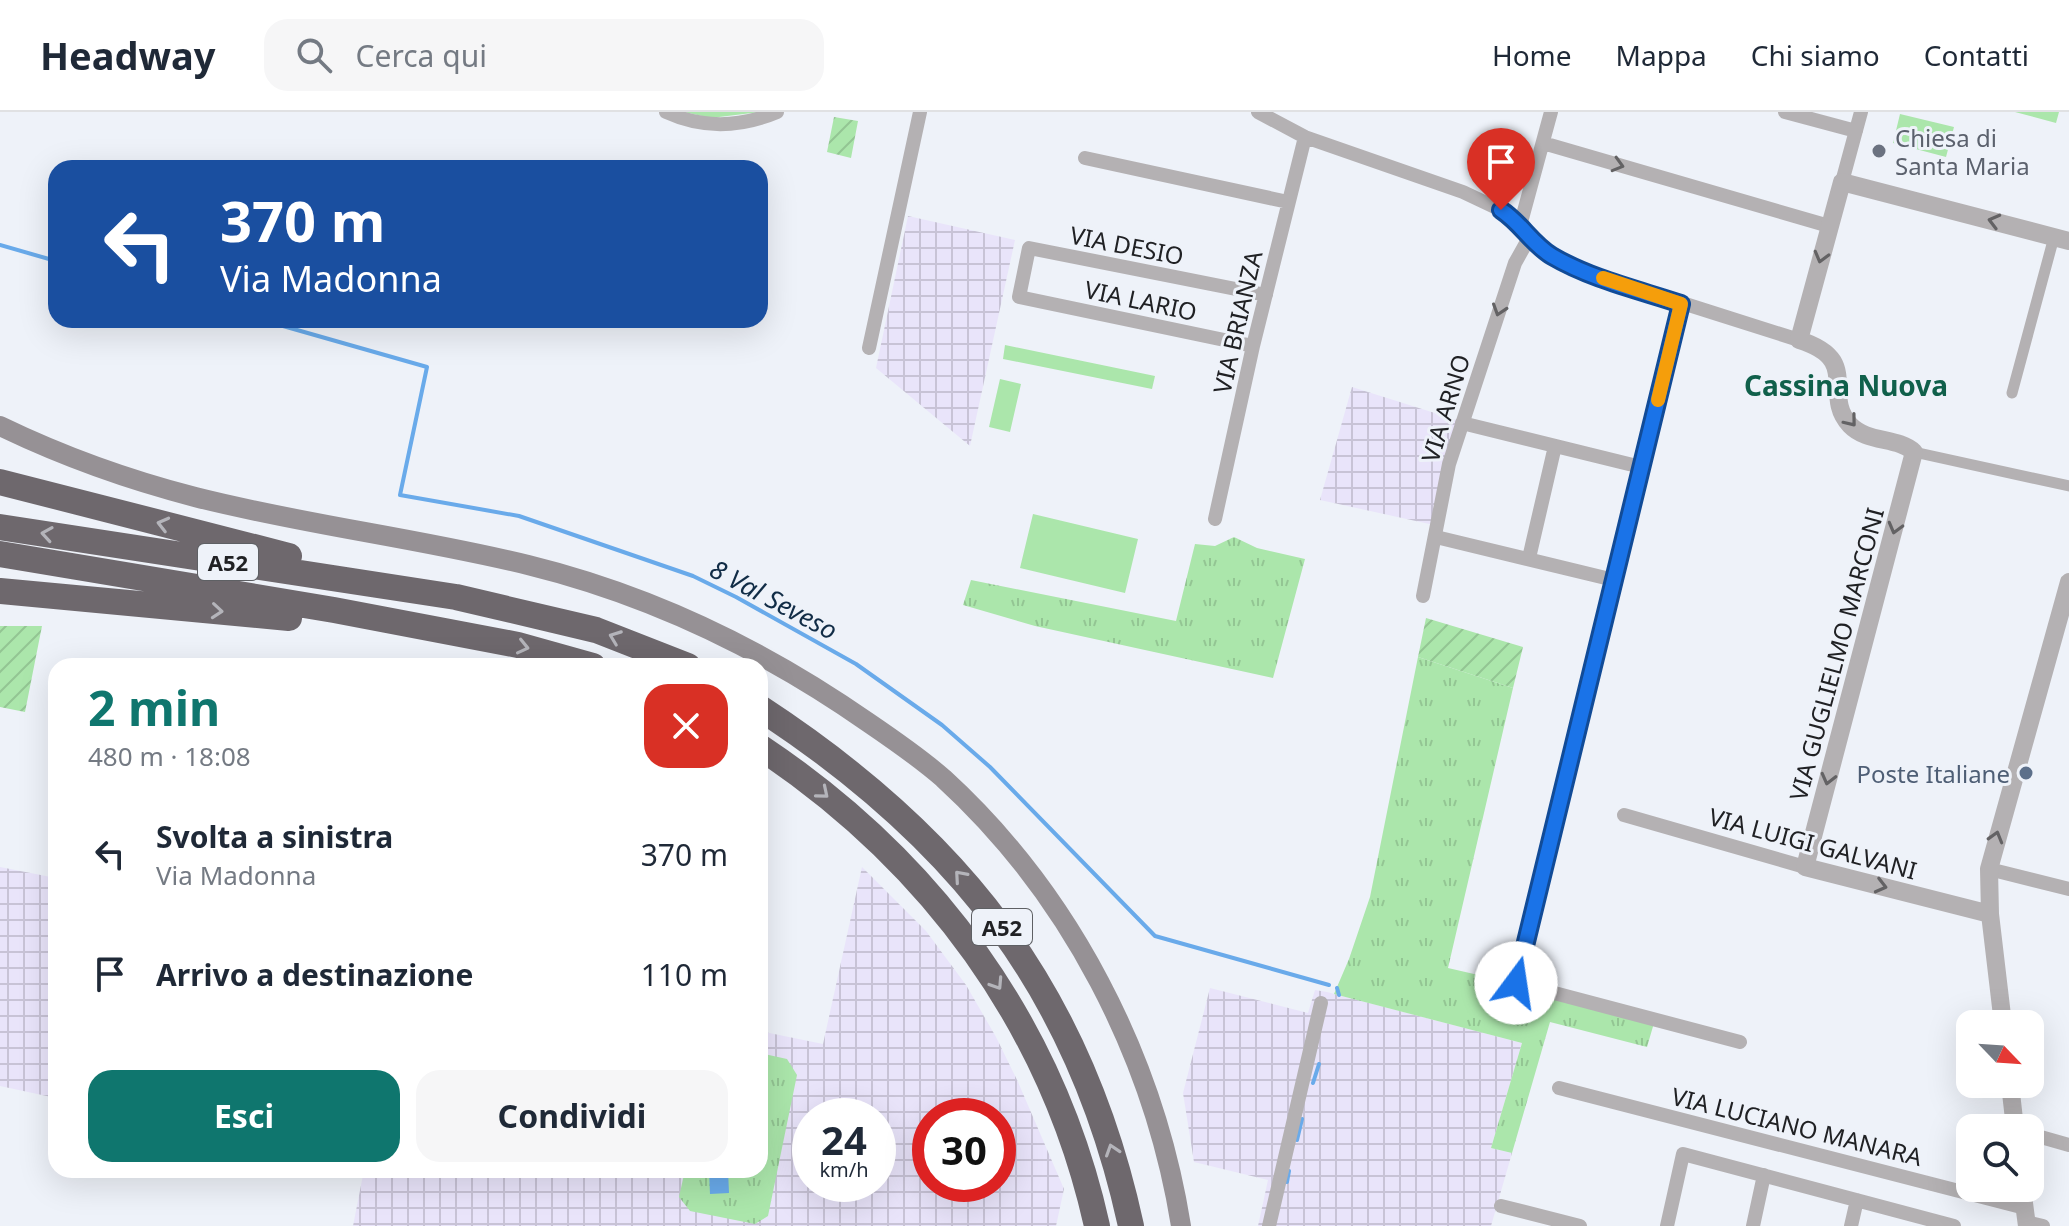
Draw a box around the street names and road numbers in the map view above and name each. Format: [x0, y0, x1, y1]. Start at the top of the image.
street label: VIA DESIO [1067, 218, 1187, 272]
street label: VIA BRIANZA [1205, 247, 1270, 397]
street label: VIA LARIO [1082, 272, 1200, 328]
street label: VIA ARNO [1413, 350, 1477, 466]
street label: VIA GUGLIELMO MARCONI [1781, 504, 1891, 804]
road number: A52 [198, 544, 258, 580]
street label: VIA LUIGI GALVANI [1705, 799, 1921, 887]
road number: A52 [972, 909, 1032, 945]
street label: VIA LUCIANO MANARA [1668, 1079, 1926, 1173]

